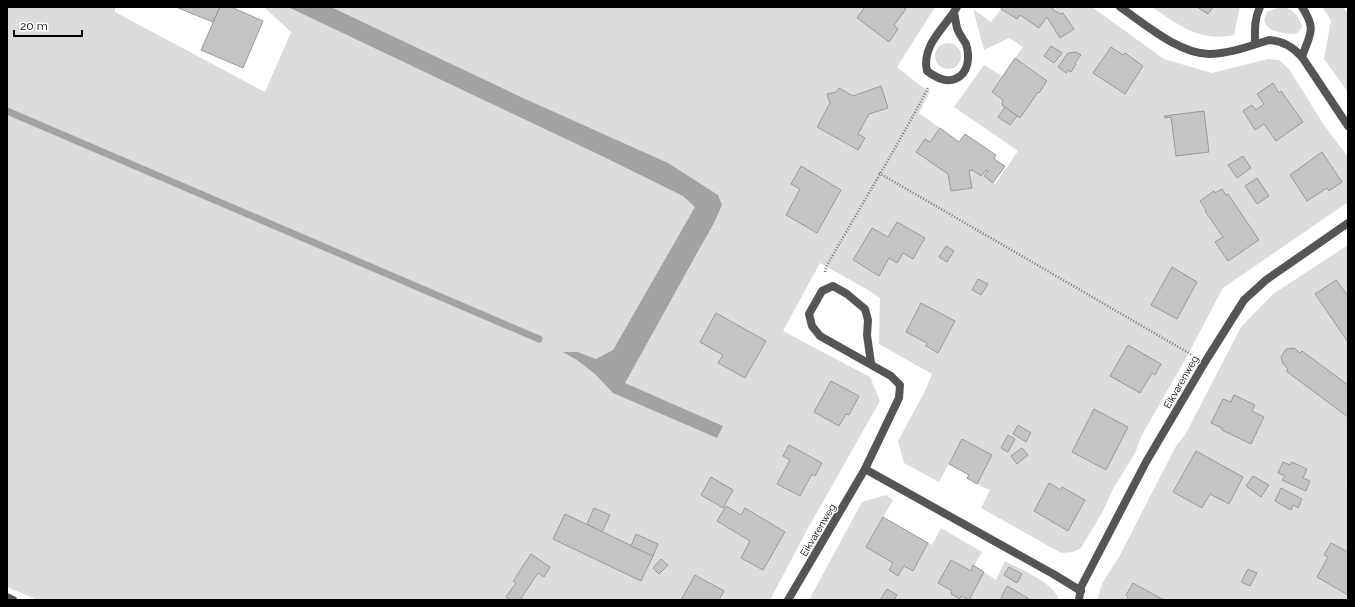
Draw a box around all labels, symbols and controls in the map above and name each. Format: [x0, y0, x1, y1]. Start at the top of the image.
scale bar [14, 12, 82, 38]
text: 20 m [20, 19, 48, 33]
street label: Eikvarenweg [1161, 354, 1201, 410]
street label: Eikvarenweg [798, 502, 838, 558]

